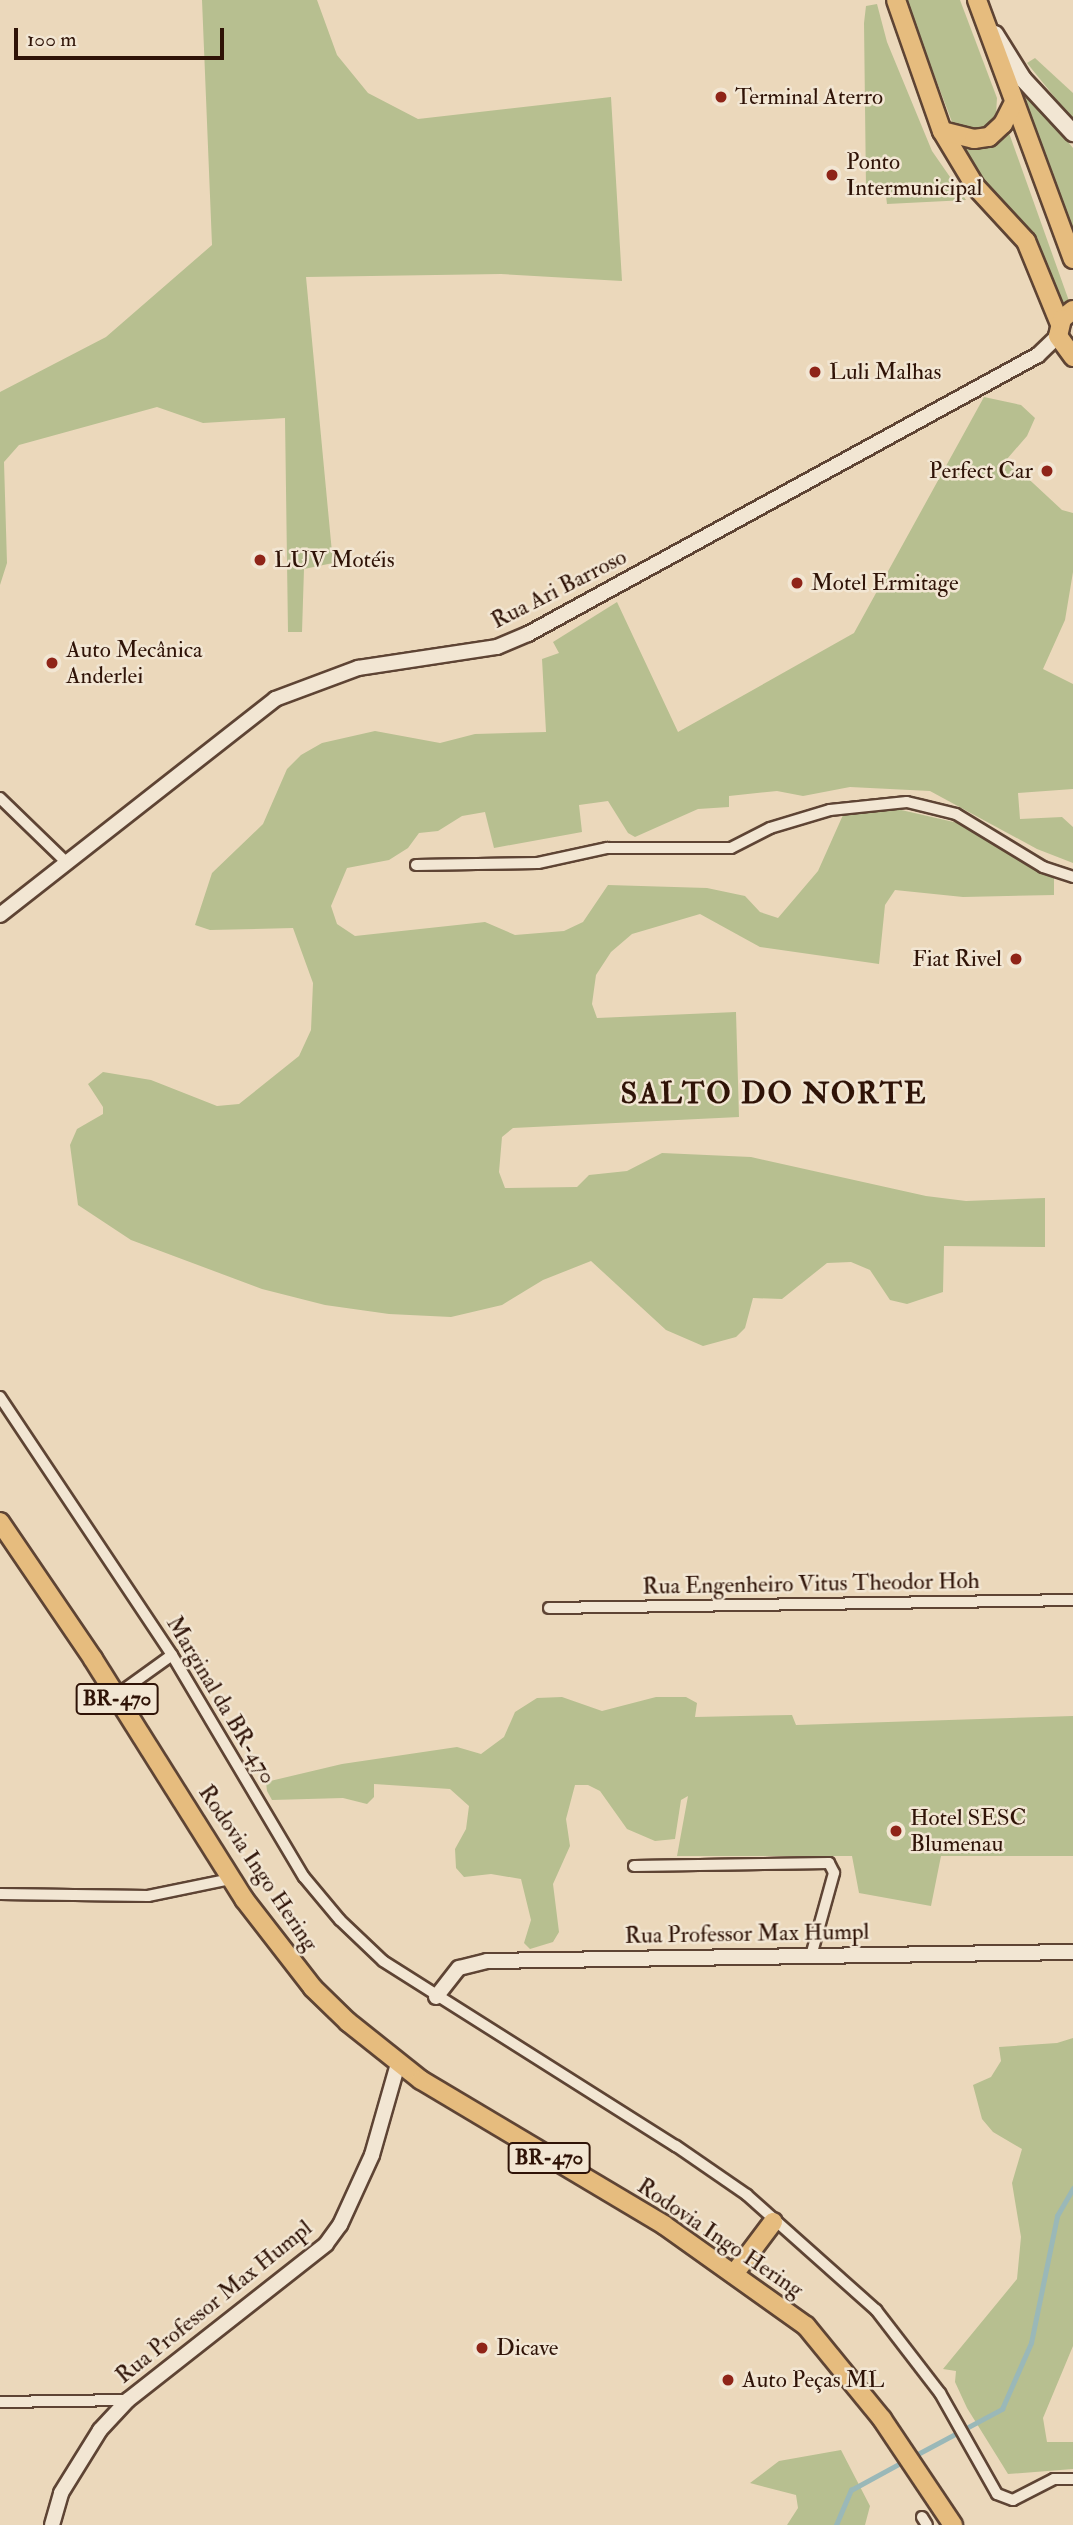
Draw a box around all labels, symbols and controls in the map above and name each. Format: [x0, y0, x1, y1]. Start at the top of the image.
scale bar [18, 14, 228, 58]
text: 100 m [27, 26, 77, 53]
place label: Terminal Aterro [735, 83, 883, 111]
marker: Terminal Aterro [713, 89, 729, 105]
place label: Ponto Intermunicipal [846, 148, 982, 202]
marker: Ponto Intermunicipal [824, 167, 840, 183]
place label: Luli Malhas [829, 358, 941, 386]
marker: Luli Malhas [807, 364, 823, 380]
place label: Perfect Car [929, 457, 1033, 485]
marker: Perfect Car [1039, 463, 1055, 479]
street label: Rua Ari Barroso [487, 543, 631, 635]
place label: LUV Motéis [274, 546, 395, 574]
marker: LUV Motéis [252, 552, 268, 568]
place label: Motel Ermitage [811, 569, 958, 597]
marker: Motel Ermitage [789, 575, 805, 591]
place label: Auto Mecânica Anderlei [66, 636, 202, 690]
marker: Auto Mecânica Anderlei [44, 655, 60, 671]
place label: Fiat Rivel [912, 945, 1002, 973]
marker: Fiat Rivel [1008, 951, 1024, 967]
district label: SALTO DO NORTE [622, 1076, 926, 1112]
street label: Rua Engenheiro Vitus Theodor Hoh [642, 1567, 980, 1601]
street label: Marginal da BR-470 [160, 1611, 282, 1789]
road number: BR-470 [75, 1682, 159, 1716]
street label: Rodovia Ingo Hering [192, 1780, 324, 1956]
place label: Hotel SESC Blumenau [910, 1804, 1026, 1858]
marker: Hotel SESC Blumenau [888, 1823, 904, 1839]
street label: Rua Professor Max Humpl [624, 1918, 870, 1950]
road number: BR-470 [507, 2140, 591, 2176]
street label: Rodovia Ingo Hering [632, 2172, 808, 2304]
street label: Rua Professor Max Humpl [110, 2214, 318, 2390]
place label: Dicave [496, 2334, 558, 2362]
marker: Dicave [474, 2340, 490, 2356]
place label: Auto Peças ML [742, 2366, 884, 2394]
marker: Auto Peças ML [720, 2372, 736, 2388]

